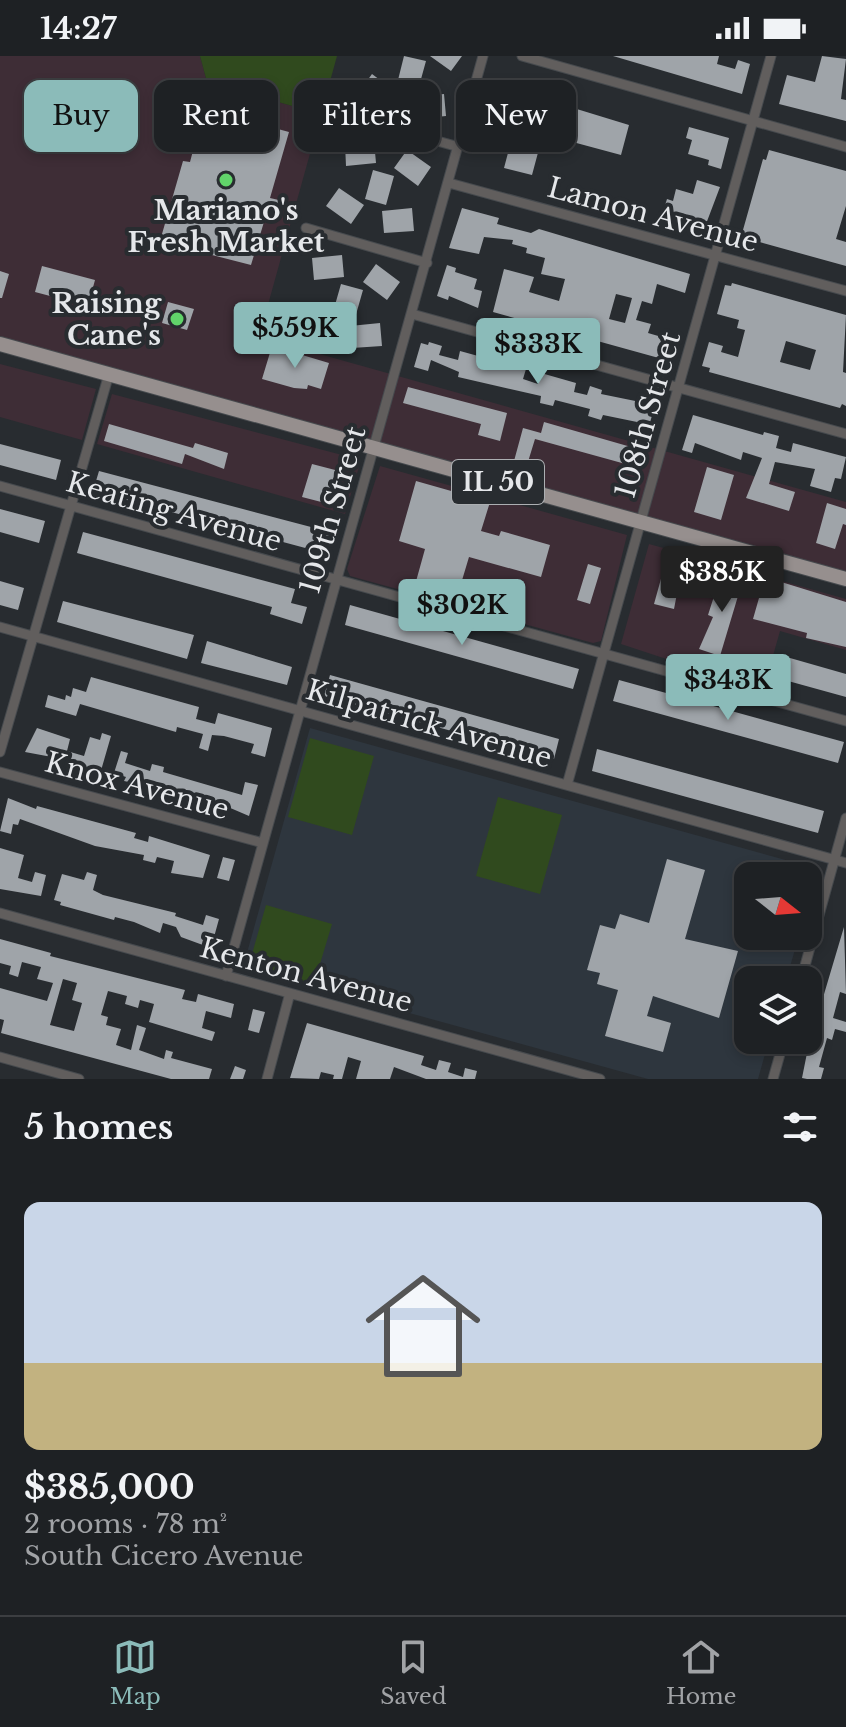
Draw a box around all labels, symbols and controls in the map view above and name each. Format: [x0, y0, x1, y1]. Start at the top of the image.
text: 14:27 [40, 10, 117, 47]
chip: Buy [24, 80, 138, 152]
chip: Rent [154, 80, 278, 152]
chip: Filters [294, 80, 440, 152]
chip: New [456, 80, 576, 152]
street label: Lamon Avenue [544, 170, 762, 260]
marker: Mariano's Fresh Market [217, 171, 235, 189]
place label: Mariano's Fresh Market [128, 193, 325, 260]
place label: Raising Cane's [51, 286, 162, 353]
pin: $559K [239, 302, 351, 370]
marker: Raising Cane's [168, 310, 186, 328]
text: $559K [252, 312, 338, 344]
pin: $333K [482, 318, 594, 386]
street label: 108th Street [608, 327, 689, 502]
text: $333K [494, 328, 582, 360]
street label: 109th Street [292, 422, 374, 598]
road number: IL 50 [452, 460, 544, 504]
street label: Keating Avenue [62, 465, 286, 559]
pin: $385K [666, 546, 778, 614]
text: $385K [679, 556, 765, 588]
pin: $302K [406, 579, 518, 647]
text: $302K [416, 589, 508, 621]
pin: $343K [672, 654, 784, 722]
text: $343K [684, 664, 772, 696]
street label: Kilpatrick Avenue [302, 672, 556, 776]
street label: Knox Avenue [41, 745, 233, 827]
north arrow [734, 862, 822, 950]
map controls [734, 862, 822, 1054]
street label: Kenton Avenue [196, 930, 416, 1020]
button: layers [734, 966, 822, 1054]
icon: filters [778, 1105, 822, 1149]
text: 5 homes [24, 1106, 173, 1148]
icon: home [351, 1254, 495, 1398]
text: $385,000 [24, 1466, 195, 1508]
text: 2 rooms · 78 m² [24, 1508, 227, 1540]
text: South Cicero Avenue [24, 1540, 303, 1572]
tab: Map [110, 1635, 161, 1710]
tab: Saved [380, 1635, 447, 1710]
tab: Home [666, 1635, 736, 1710]

